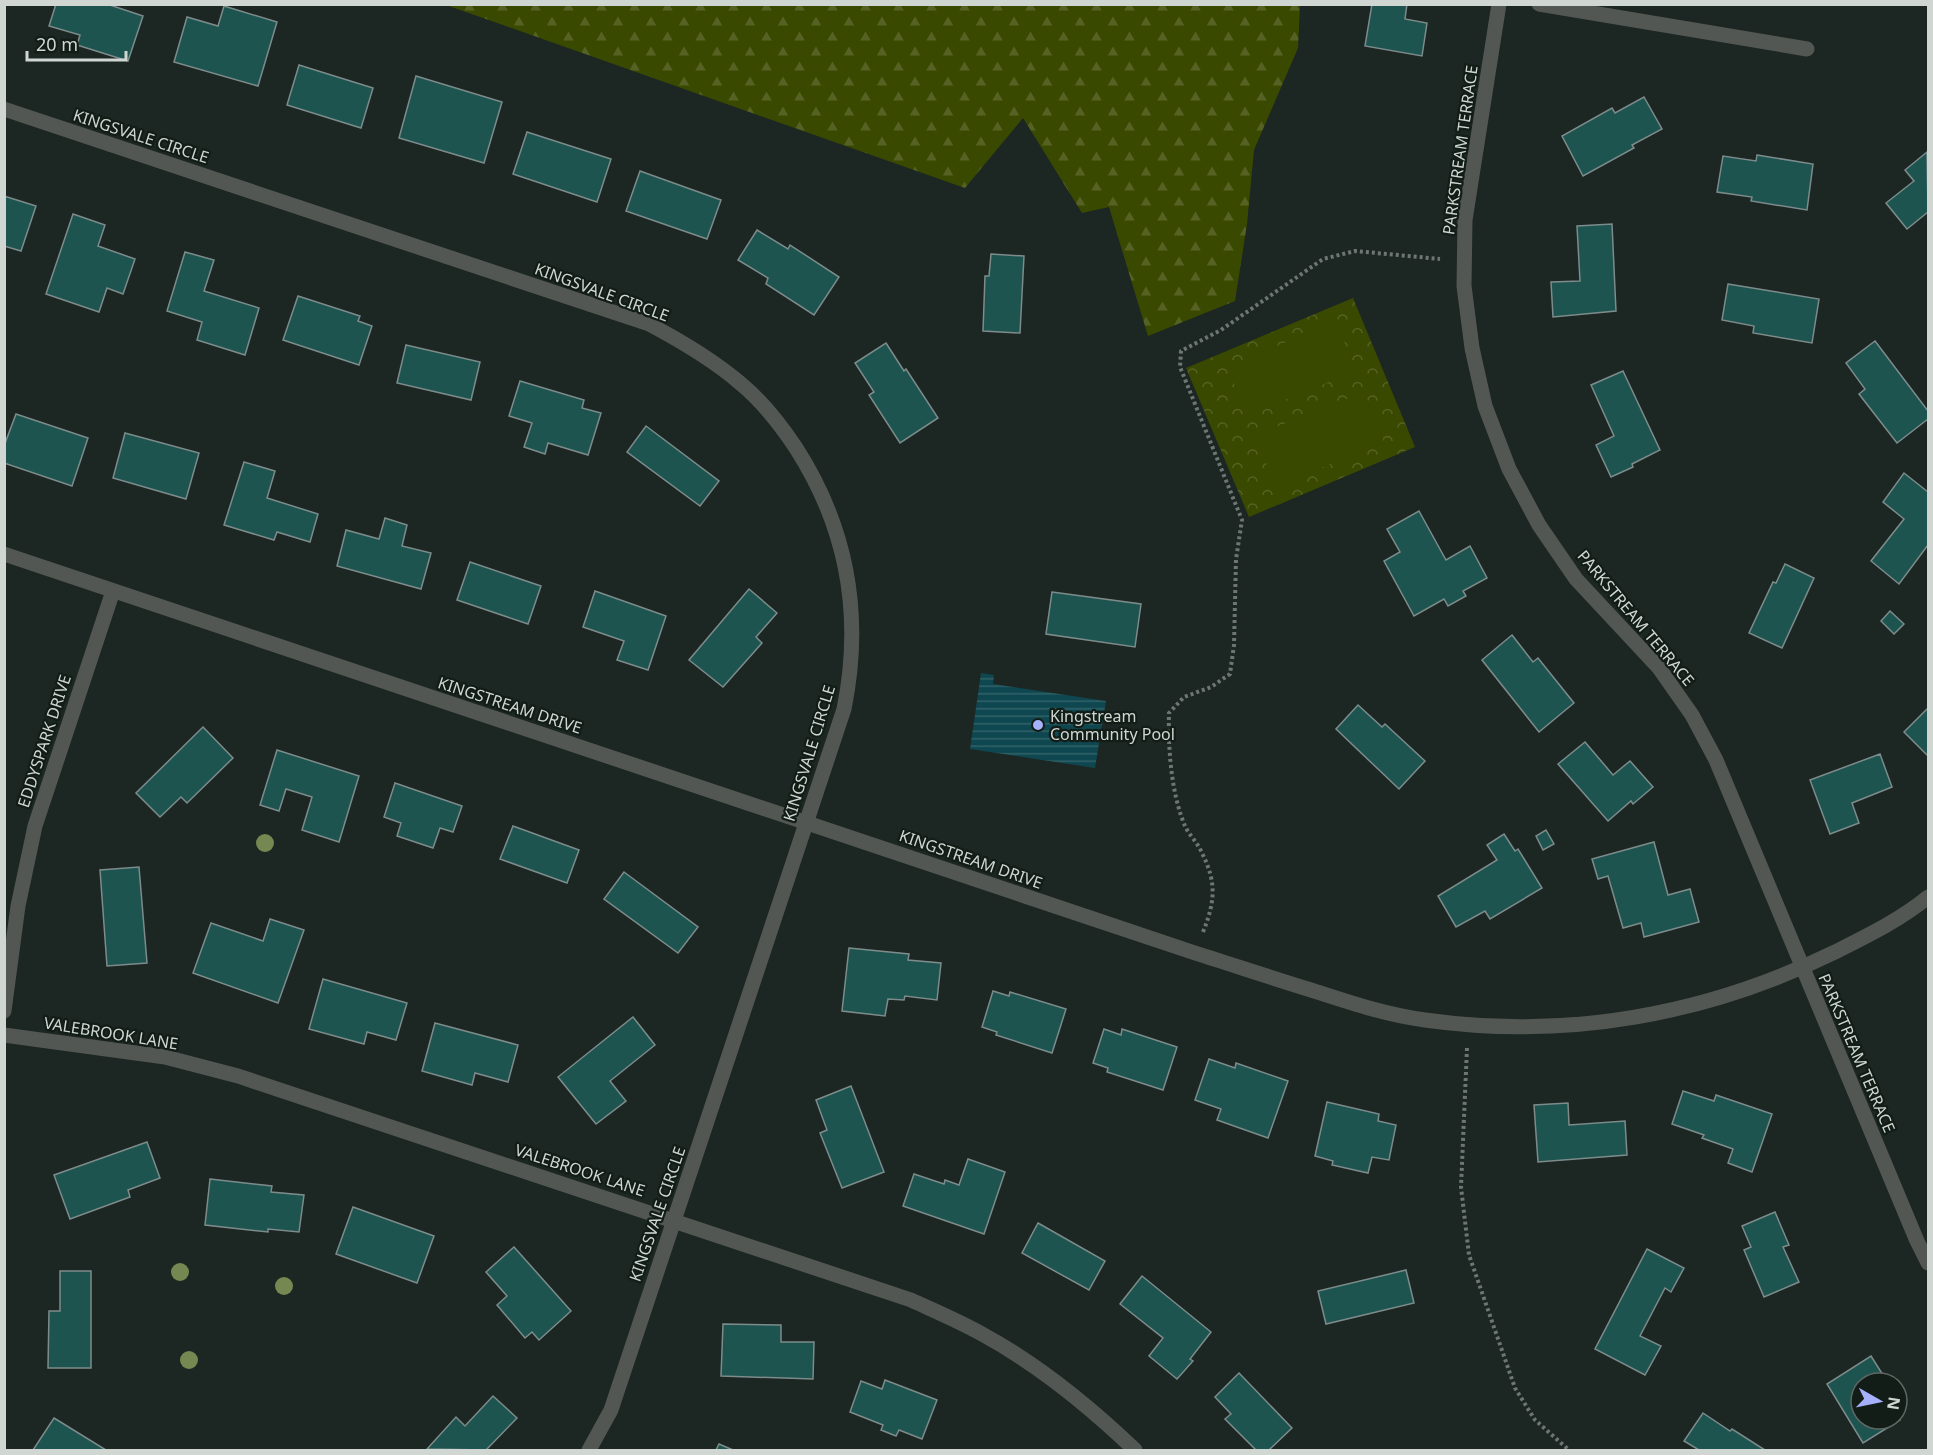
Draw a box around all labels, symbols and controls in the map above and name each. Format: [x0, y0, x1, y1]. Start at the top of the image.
scale bar [27, 24, 126, 62]
text: 20 m [36, 32, 78, 56]
street label: PARKSTREAM TERRACE [1437, 64, 1483, 236]
street label: KINGSVALE CIRCLE [70, 104, 212, 168]
street label: KINGSVALE CIRCLE [532, 257, 672, 327]
street label: PARKSTREAM TERRACE [1573, 545, 1699, 691]
street label: KINGSTREAM DRIVE [435, 671, 585, 739]
street label: EDDYSPARK DRIVE [12, 672, 76, 810]
street label: KINGSVALE CIRCLE [778, 682, 840, 824]
place label: Kingstream Community Pool [1050, 705, 1175, 745]
marker: Kingstream Community Pool [1031, 718, 1045, 732]
street label: KINGSTREAM DRIVE [896, 824, 1046, 894]
street label: PARKSTREAM TERRACE [1813, 970, 1901, 1136]
street label: VALEBROOK LANE [42, 1012, 180, 1054]
street label: VALEBROOK LANE [512, 1139, 648, 1201]
street label: KINGSVALE CIRCLE [624, 1144, 690, 1284]
north arrow [1849, 1371, 1909, 1431]
text: N [1882, 1395, 1906, 1411]

